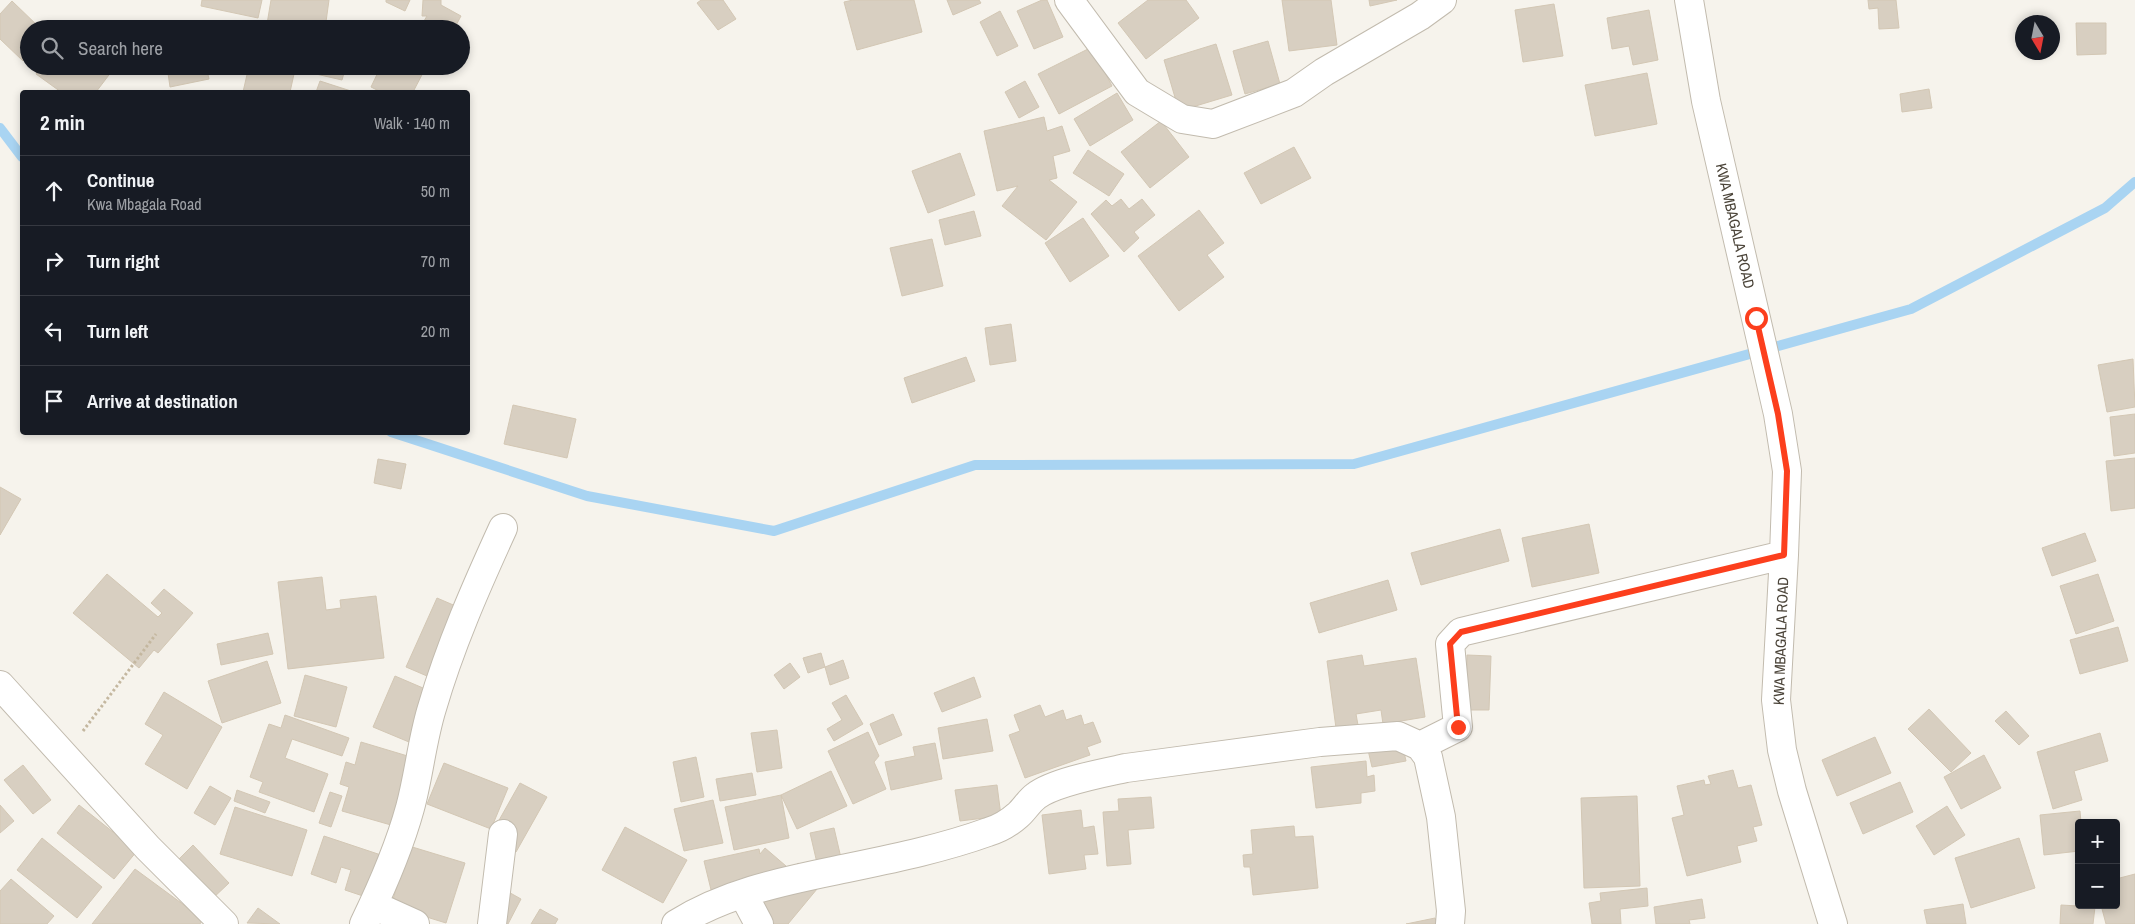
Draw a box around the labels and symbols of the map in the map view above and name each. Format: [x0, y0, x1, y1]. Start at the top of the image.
north arrow [2015, 15, 2060, 60]
street label: KWA MBAGALA ROAD [1711, 161, 1760, 291]
route start [1745, 307, 1768, 330]
street label: KWA MBAGALA ROAD [1768, 577, 1793, 705]
route end [1447, 716, 1470, 739]

